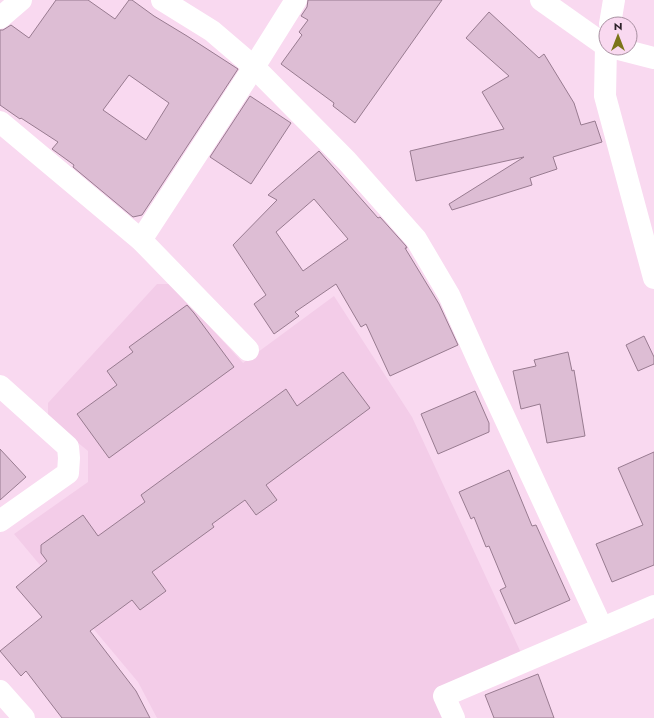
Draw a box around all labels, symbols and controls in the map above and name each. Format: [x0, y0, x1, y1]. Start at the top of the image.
north arrow [598, 16, 638, 56]
text: N [614, 18, 622, 34]

